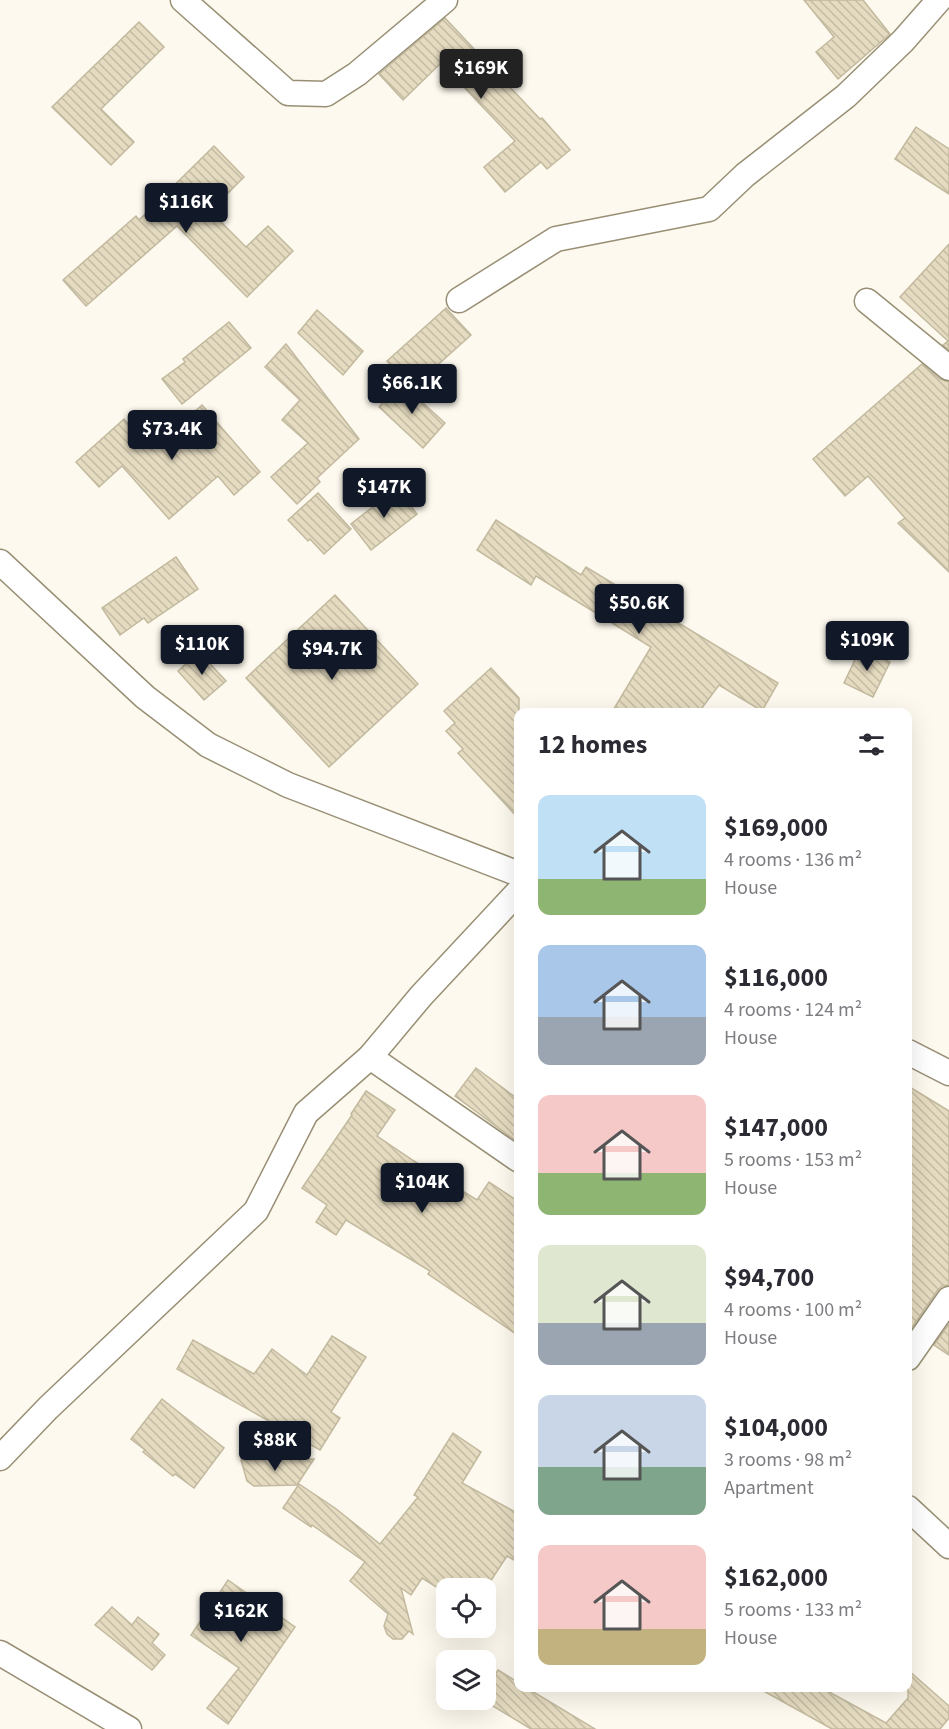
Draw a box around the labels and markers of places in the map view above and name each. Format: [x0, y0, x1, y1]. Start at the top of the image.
pin: $169K [439, 49, 523, 100]
pin: $116K [144, 183, 228, 234]
pin: $66.1K [363, 364, 461, 415]
pin: $73.4K [123, 410, 221, 461]
pin: $147K [342, 468, 426, 519]
pin: $50.6K [590, 584, 688, 635]
pin: $109K [825, 621, 909, 672]
pin: $110K [160, 625, 244, 676]
pin: $94.7K [283, 630, 381, 681]
pin: $104K [380, 1163, 464, 1214]
pin: $88K [239, 1421, 311, 1472]
pin: $162K [199, 1592, 283, 1643]

